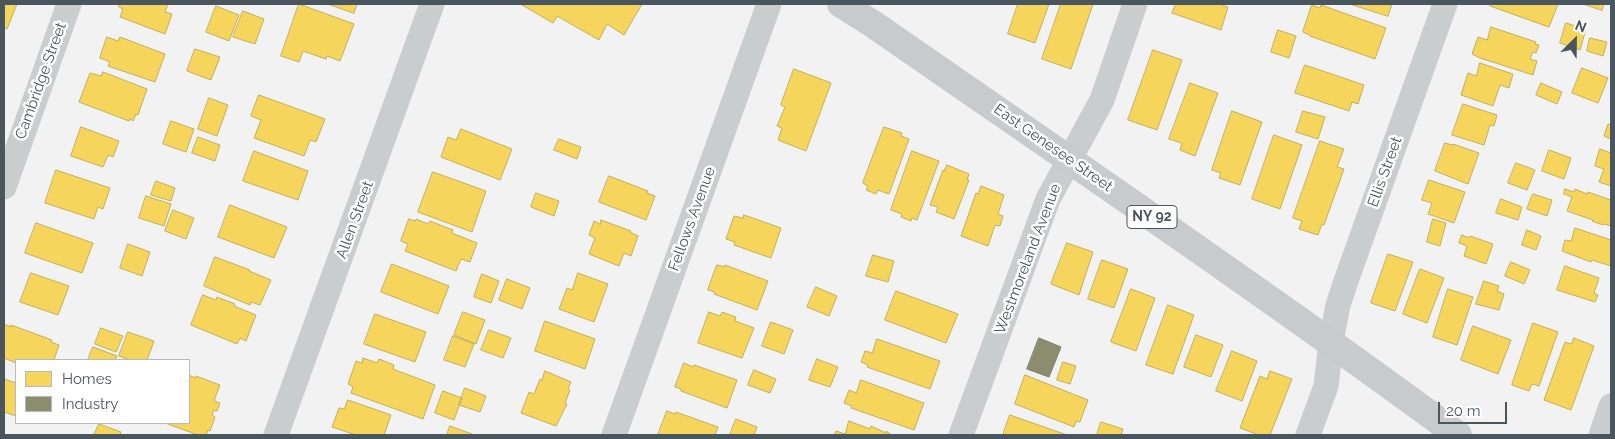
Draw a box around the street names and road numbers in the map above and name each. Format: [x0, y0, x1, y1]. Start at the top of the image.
street label: Cambridge Street [12, 20, 70, 142]
street label: East Genesee Street [990, 100, 1116, 196]
street label: Ellis Street [1364, 135, 1406, 209]
street label: Fellows Avenue [665, 164, 719, 274]
street label: Allen Street [333, 179, 377, 261]
street label: Westmoreland Avenue [991, 182, 1065, 336]
road number: NY 92 [1127, 206, 1177, 228]

